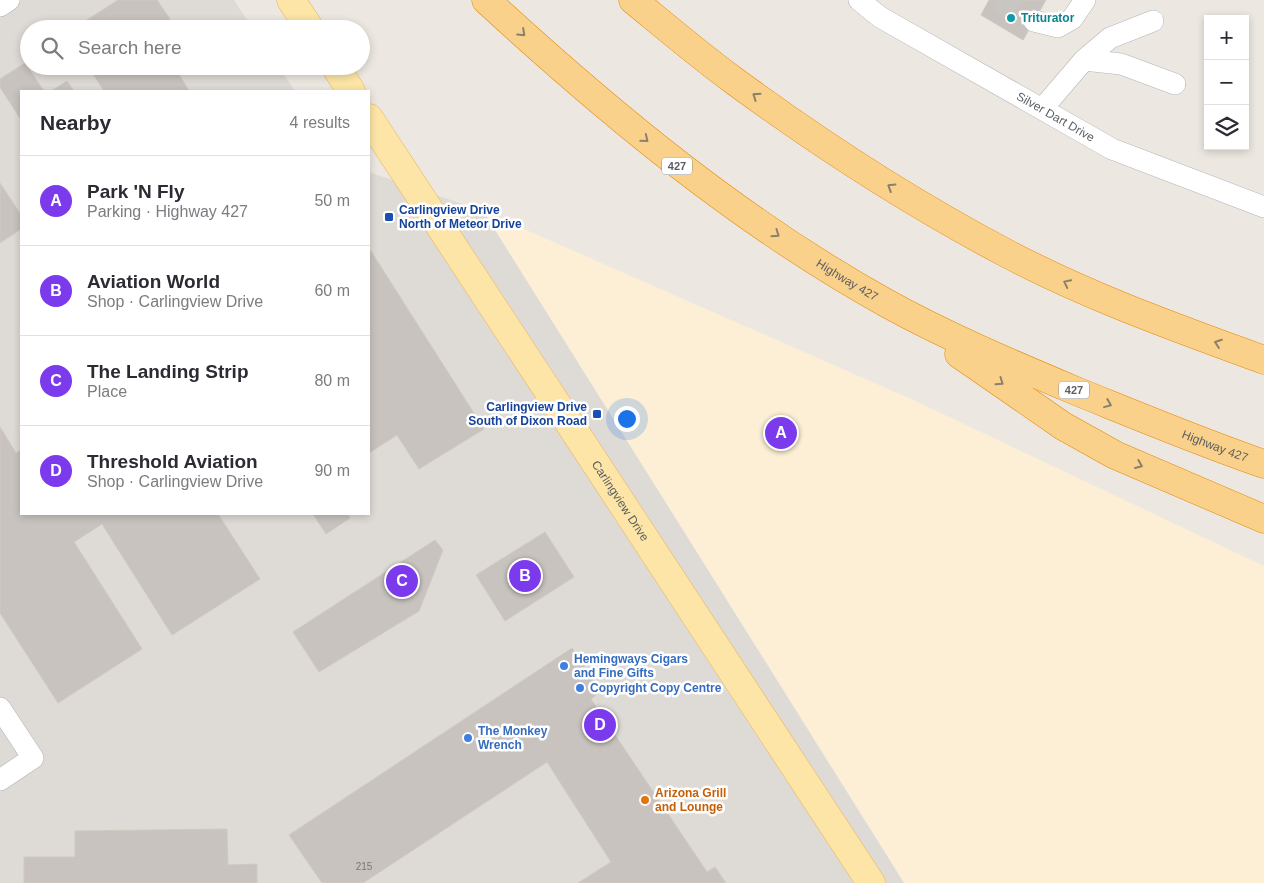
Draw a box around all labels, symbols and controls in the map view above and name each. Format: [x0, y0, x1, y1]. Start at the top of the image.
place label: Triturator [1021, 11, 1075, 25]
marker: Triturator [1005, 12, 1017, 24]
map controls [1204, 15, 1249, 150]
button: + [1204, 15, 1249, 60]
search box [20, 20, 370, 75]
one-way arrow [516, 27, 525, 36]
icon: search [38, 34, 66, 62]
text: Search here [78, 37, 182, 58]
button: − [1204, 60, 1249, 105]
street label: Silver Dart Drive [1014, 89, 1097, 145]
one-way arrow [753, 94, 762, 102]
button: layers [1204, 105, 1249, 150]
text: Nearby [40, 111, 111, 134]
text: 4 results [290, 114, 350, 131]
one-way arrow [639, 134, 648, 142]
road number: 427 [662, 158, 692, 175]
text: Park 'N Fly [87, 181, 184, 202]
one-way arrow [887, 183, 896, 193]
text: A [50, 192, 62, 209]
text: 50 m [314, 192, 350, 209]
text: Parking · Highway 427 [87, 203, 248, 220]
place label: Carlingview Drive North of Meteor Drive [399, 203, 522, 231]
marker: Carlingview Drive North of Meteor Drive [383, 211, 395, 223]
one-way arrow [771, 228, 780, 237]
street label: Highway 427 [814, 256, 881, 304]
text: Aviation World [87, 271, 220, 292]
one-way arrow [1063, 279, 1072, 289]
text: B [50, 282, 62, 299]
text: 60 m [314, 282, 350, 299]
text: Shop · Carlingview Drive [87, 293, 263, 310]
one-way arrow [1214, 339, 1223, 349]
text: The Landing Strip [87, 361, 249, 382]
text: C [50, 372, 62, 389]
text: 80 m [314, 372, 350, 389]
one-way arrow [994, 376, 1004, 385]
road number: 427 [1059, 382, 1089, 398]
text: Place [87, 383, 127, 400]
one-way arrow [1103, 398, 1112, 408]
place label: Carlingview Drive South of Dixon Road [468, 400, 587, 428]
your location [614, 406, 640, 432]
marker: Carlingview Drive South of Dixon Road [591, 408, 603, 420]
pin: A [765, 414, 797, 452]
street label: Highway 427 [1180, 427, 1250, 465]
text: Threshold Aviation [87, 451, 258, 472]
street label: Carlingview Drive [589, 458, 652, 544]
one-way arrow [1134, 459, 1143, 470]
text: D [50, 462, 62, 479]
text: 90 m [314, 462, 350, 479]
text: Shop · Carlingview Drive [87, 473, 263, 490]
pin: B [509, 557, 541, 595]
pin: C [386, 562, 418, 600]
place label: Hemingways Cigars and Fine Gifts [574, 652, 688, 680]
marker: Hemingways Cigars and Fine Gifts [558, 660, 570, 672]
place label: Copyright Copy Centre [590, 681, 722, 695]
marker: Copyright Copy Centre [574, 682, 586, 694]
pin: D [584, 706, 616, 744]
place label: The Monkey Wrench [478, 724, 548, 752]
marker: The Monkey Wrench [462, 732, 474, 744]
place label: Arizona Grill and Lounge [655, 786, 726, 814]
marker: Arizona Grill and Lounge [639, 794, 651, 806]
house number: 215 [356, 861, 373, 872]

